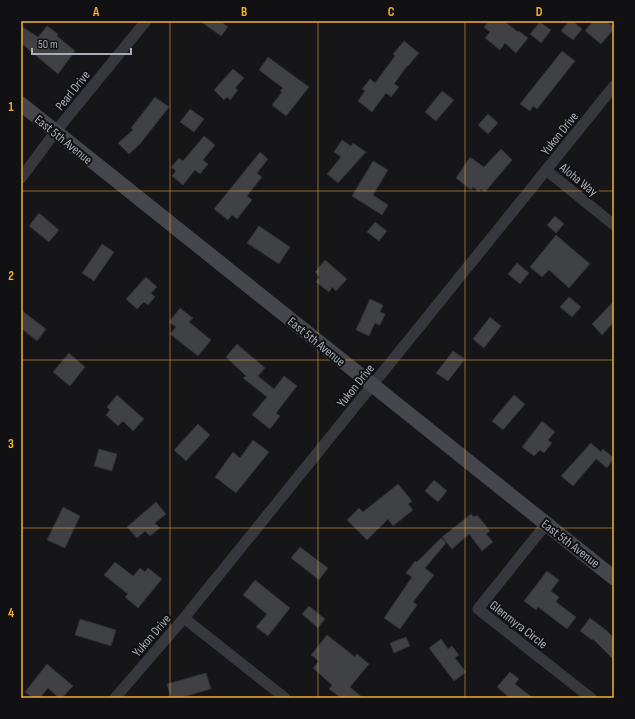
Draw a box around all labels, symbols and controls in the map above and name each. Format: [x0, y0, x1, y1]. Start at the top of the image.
text: A [92, 4, 100, 20]
text: B [241, 4, 247, 20]
text: C [388, 4, 395, 20]
text: D [536, 4, 543, 20]
scale bar [32, 30, 131, 56]
text: 50 m [38, 37, 58, 52]
street label: Pearl Drive [52, 67, 94, 114]
text: 1 [8, 99, 14, 115]
street label: Yukon Drive [538, 109, 582, 158]
street label: East 5th Avenue [31, 112, 95, 168]
street label: Aloha Way [555, 159, 601, 200]
text: 2 [8, 268, 14, 284]
street label: East 5th Avenue [284, 314, 348, 370]
street label: Yukon Drive [334, 361, 378, 410]
text: 3 [8, 436, 14, 452]
street label: East 5th Avenue [538, 516, 603, 571]
street label: Glenmyra Circle [486, 597, 550, 652]
text: 4 [8, 605, 14, 621]
street label: Yukon Drive [129, 611, 174, 660]

